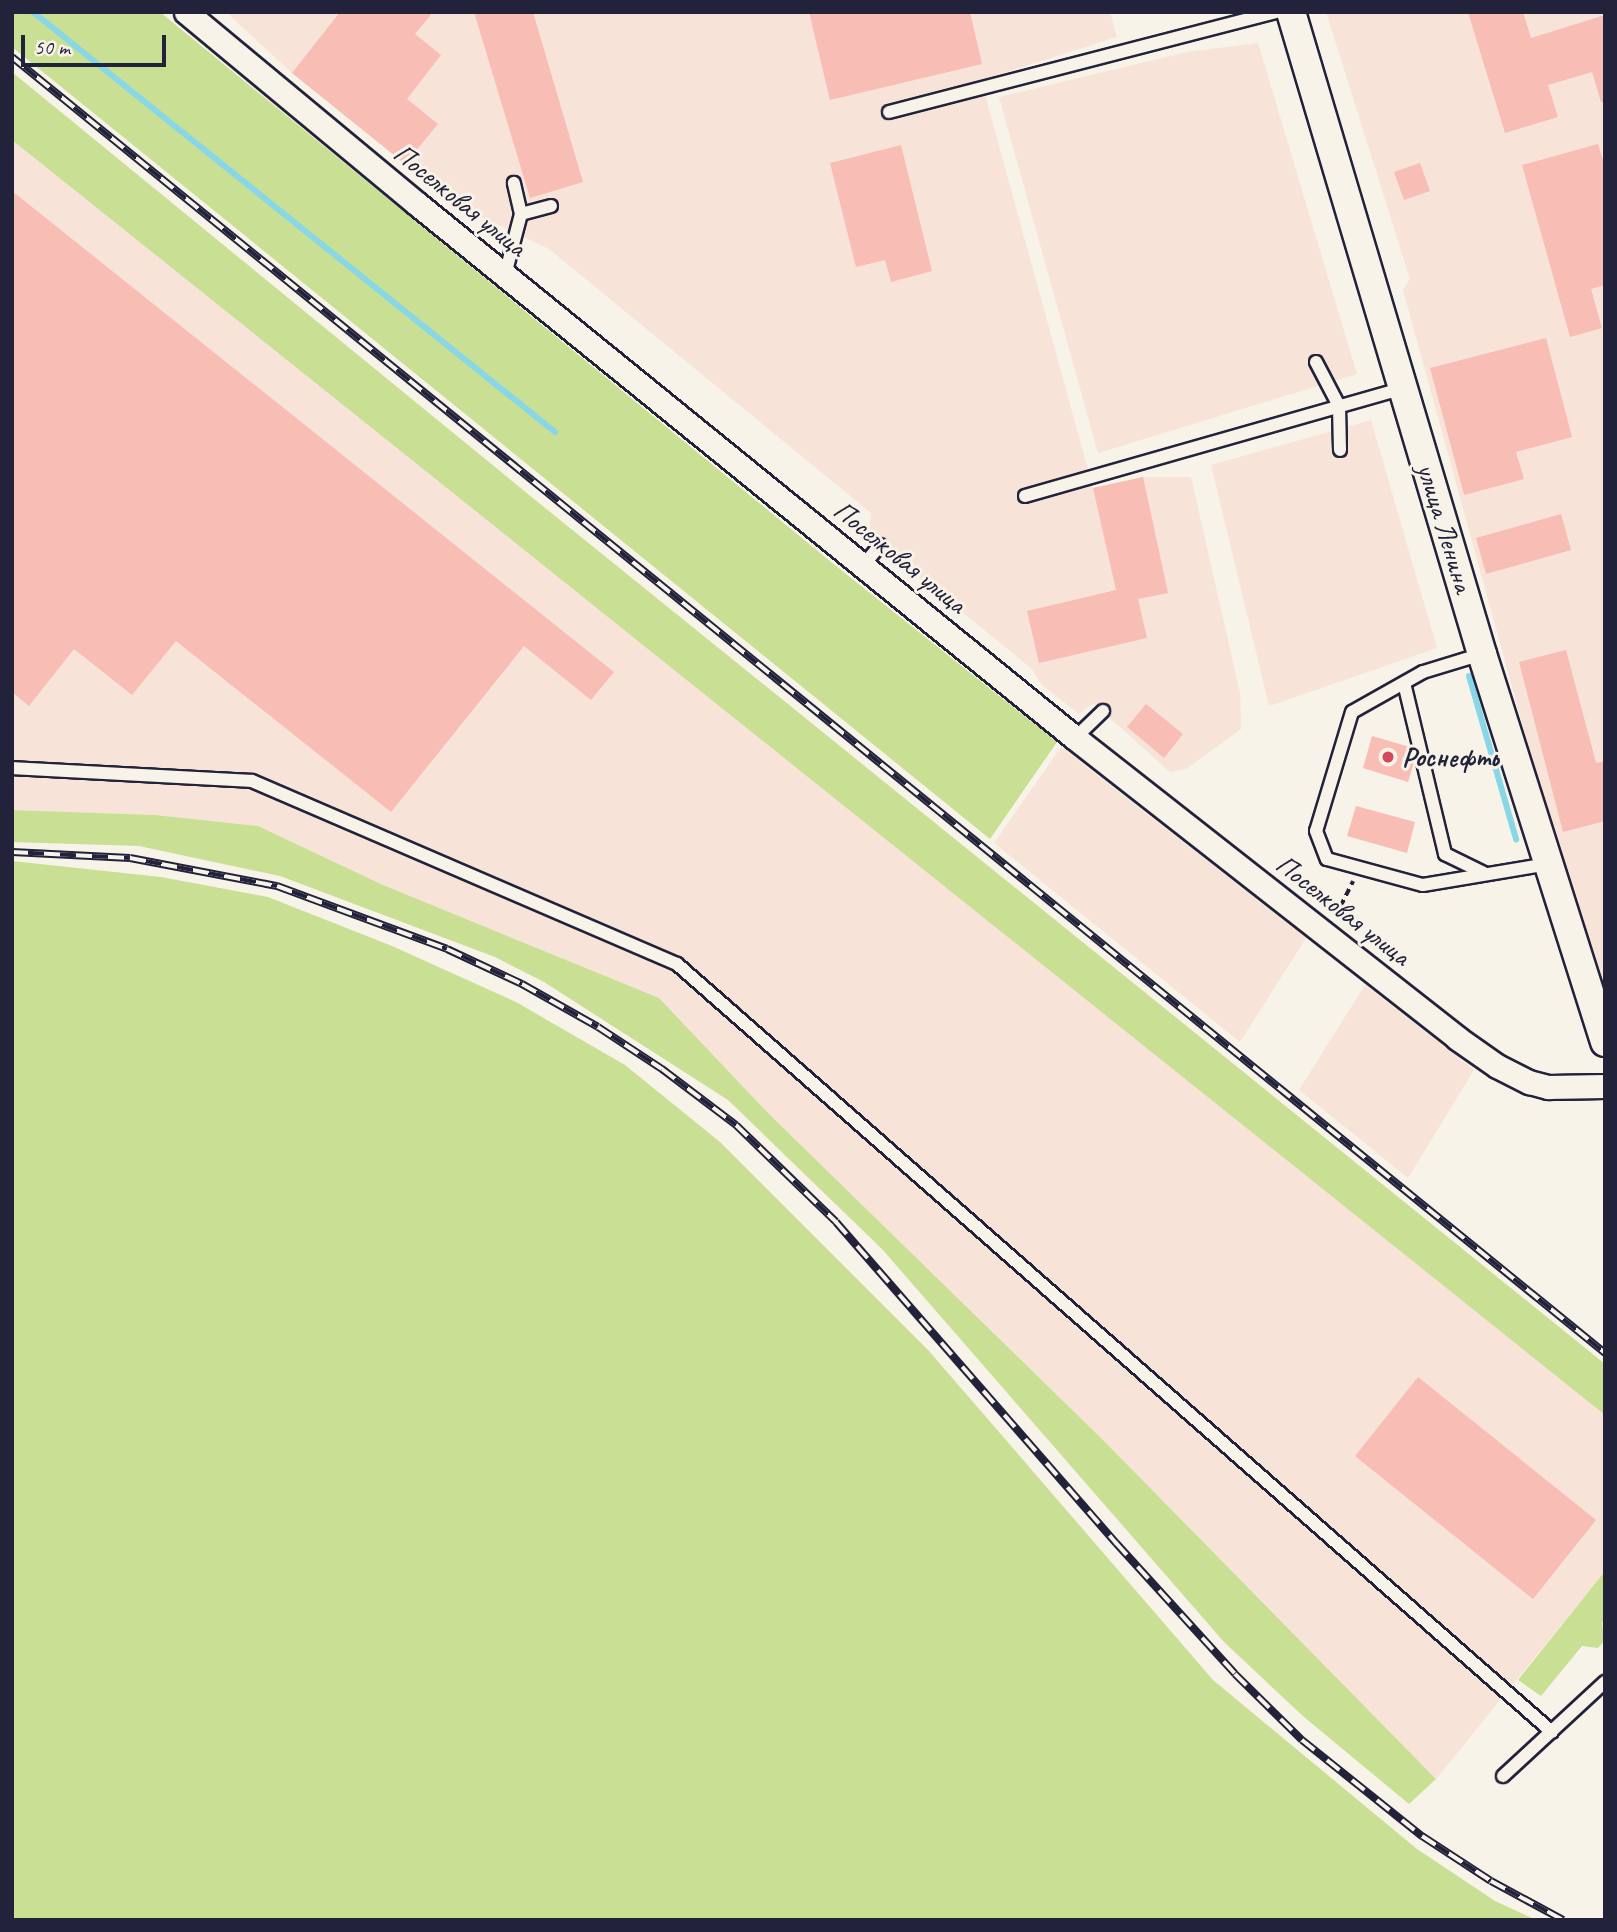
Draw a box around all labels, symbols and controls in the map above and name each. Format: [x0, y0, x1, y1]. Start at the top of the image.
scale bar [24, 21, 170, 65]
text: 50 m [34, 34, 70, 60]
street label: Поселковая улица [386, 135, 534, 265]
street label: улица Ленина [1410, 460, 1480, 596]
street label: Поселковая улица [826, 492, 974, 622]
place label: Роснефть [1402, 740, 1498, 774]
marker: Роснефть [1380, 749, 1396, 765]
street label: Поселковая улица [1268, 846, 1418, 974]

